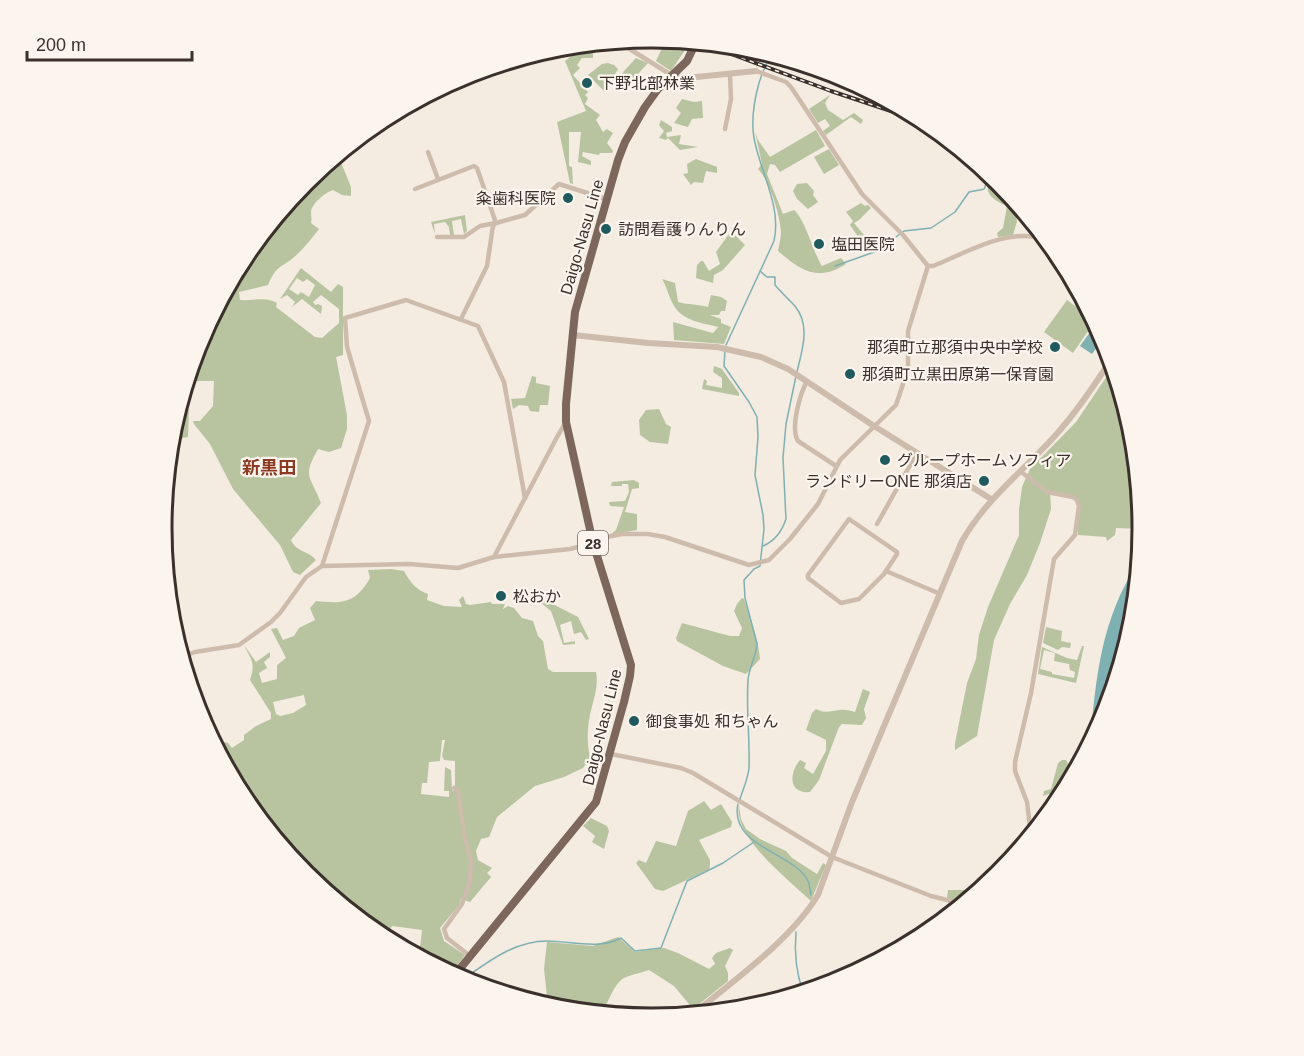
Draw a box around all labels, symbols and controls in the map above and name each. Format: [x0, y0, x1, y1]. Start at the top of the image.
scale bar [27, 24, 192, 62]
text: 200 m [36, 35, 86, 55]
place label: 下野北部林業 [599, 75, 695, 92]
marker: 下野北部林業 [580, 76, 594, 90]
street label: Daigo-Nasu Line [557, 177, 607, 297]
place label: 粂歯科医院 [476, 190, 556, 207]
marker: 粂歯科医院 [561, 191, 575, 205]
place label: 訪問看護りんりん [618, 221, 746, 238]
marker: 訪問看護りんりん [599, 222, 613, 236]
place label: 塩田医院 [831, 236, 895, 253]
marker: 塩田医院 [812, 237, 826, 251]
place label: 那須町立那須中央中学校 [867, 339, 1043, 356]
marker: 那須町立那須中央中学校 [1048, 340, 1062, 354]
place label: 那須町立黒田原第一保育園 [862, 366, 1054, 383]
marker: 那須町立黒田原第一保育園 [843, 367, 857, 381]
place label: グループホームソフィア [897, 452, 1071, 469]
marker: グループホームソフィア [878, 453, 892, 467]
district label: 新黒田 [242, 458, 296, 478]
place label: ランドリーONE 那須店 [805, 473, 972, 490]
marker: ランドリーONE 那須店 [977, 474, 991, 488]
road number: 28 [578, 531, 608, 555]
place label: 松おか [513, 588, 561, 605]
marker: 松おか [494, 589, 508, 603]
street label: Daigo-Nasu Line [579, 667, 625, 787]
place label: 御食事処 和ちゃん [646, 713, 778, 730]
marker: 御食事処 和ちゃん [627, 714, 641, 728]

